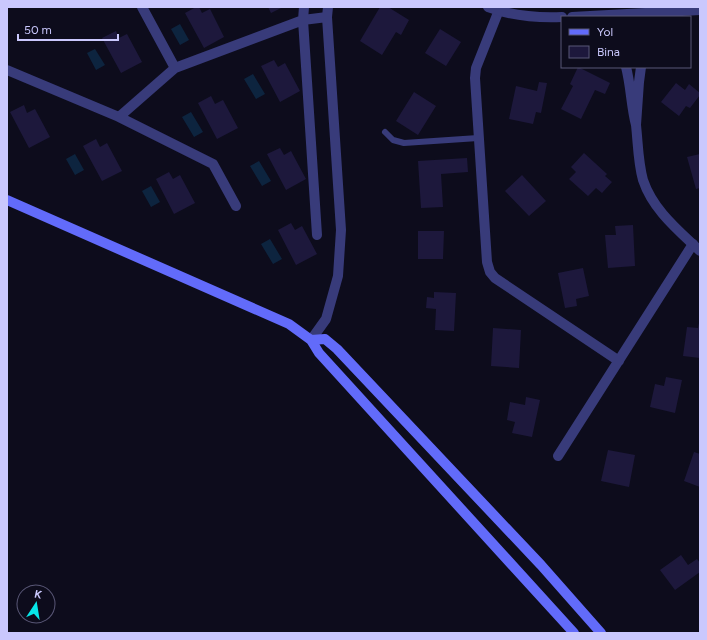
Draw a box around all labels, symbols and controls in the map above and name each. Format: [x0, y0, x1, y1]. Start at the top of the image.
scale bar [18, 16, 118, 42]
legend [561, 16, 691, 68]
text: 50 m [24, 23, 52, 37]
text: Yol [597, 25, 613, 39]
text: Bina [597, 45, 620, 59]
north arrow [16, 584, 56, 624]
text: K [33, 588, 44, 602]

